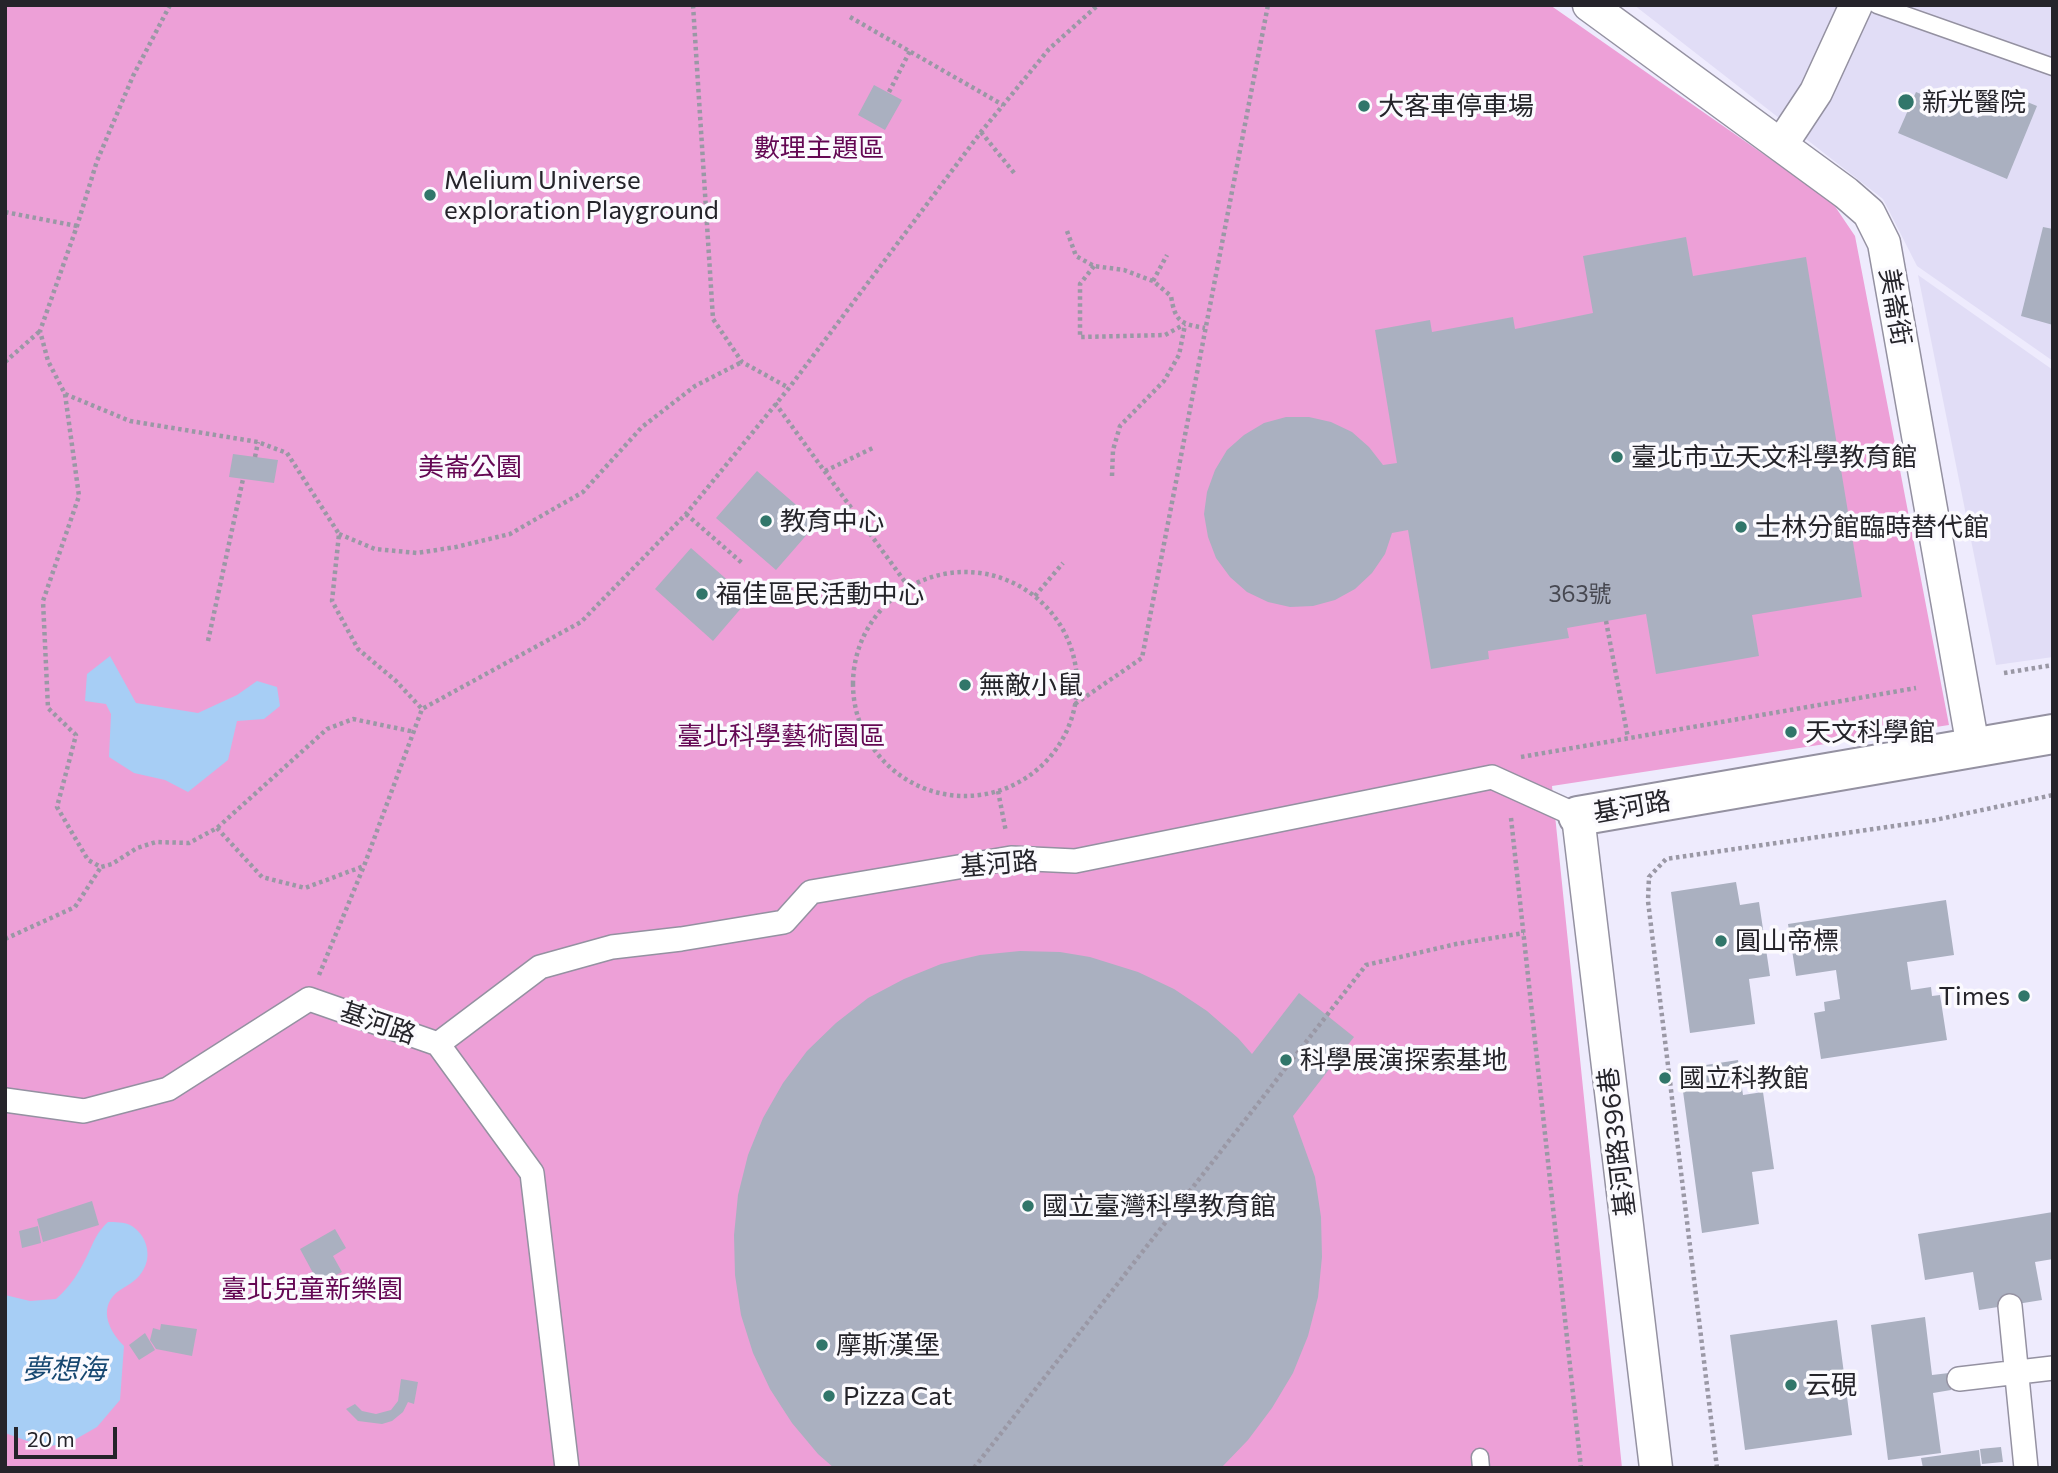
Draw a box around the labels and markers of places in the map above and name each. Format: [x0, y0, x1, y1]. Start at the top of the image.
place label: 新光醫院 [1922, 86, 2026, 118]
place label: 大客車停車場 [1378, 90, 1534, 122]
marker: 新光醫院 [1896, 92, 1916, 112]
marker: 大客車停車場 [1356, 98, 1372, 114]
place label: Melium Universe exploration Playground [444, 164, 719, 226]
marker: Melium Universe exploration Playground [422, 187, 438, 203]
place label: 臺北市立天文科學教育館 [1631, 441, 1917, 473]
marker: 臺北市立天文科學教育館 [1609, 449, 1625, 465]
place label: 教育中心 [780, 505, 884, 537]
place label: 士林分館臨時替代館 [1755, 511, 1989, 543]
marker: 教育中心 [758, 513, 774, 529]
marker: 士林分館臨時替代館 [1733, 519, 1749, 535]
place label: 福佳區民活動中心 [716, 578, 924, 610]
marker: 福佳區民活動中心 [694, 586, 710, 602]
place label: 無敵小鼠 [979, 669, 1083, 701]
marker: 無敵小鼠 [957, 677, 973, 693]
place label: 天文科學館 [1805, 716, 1935, 748]
marker: 天文科學館 [1783, 724, 1799, 740]
place label: 圓山帝標 [1735, 925, 1839, 957]
marker: 圓山帝標 [1713, 933, 1729, 949]
place label: Times [1938, 980, 2010, 1012]
marker: Times [2016, 988, 2032, 1004]
place label: 科學展演探索基地 [1300, 1044, 1508, 1076]
marker: 科學展演探索基地 [1278, 1052, 1294, 1068]
place label: 國立科教館 [1679, 1062, 1809, 1094]
marker: 國立科教館 [1657, 1070, 1673, 1086]
place label: 國立臺灣科學教育館 [1042, 1190, 1276, 1222]
marker: 國立臺灣科學教育館 [1020, 1198, 1036, 1214]
place label: 摩斯漢堡 [836, 1329, 940, 1361]
marker: 摩斯漢堡 [814, 1337, 830, 1353]
place label: 云硯 [1805, 1369, 1857, 1401]
marker: 云硯 [1783, 1377, 1799, 1393]
place label: Pizza Cat [843, 1380, 952, 1412]
marker: Pizza Cat [821, 1388, 837, 1404]

